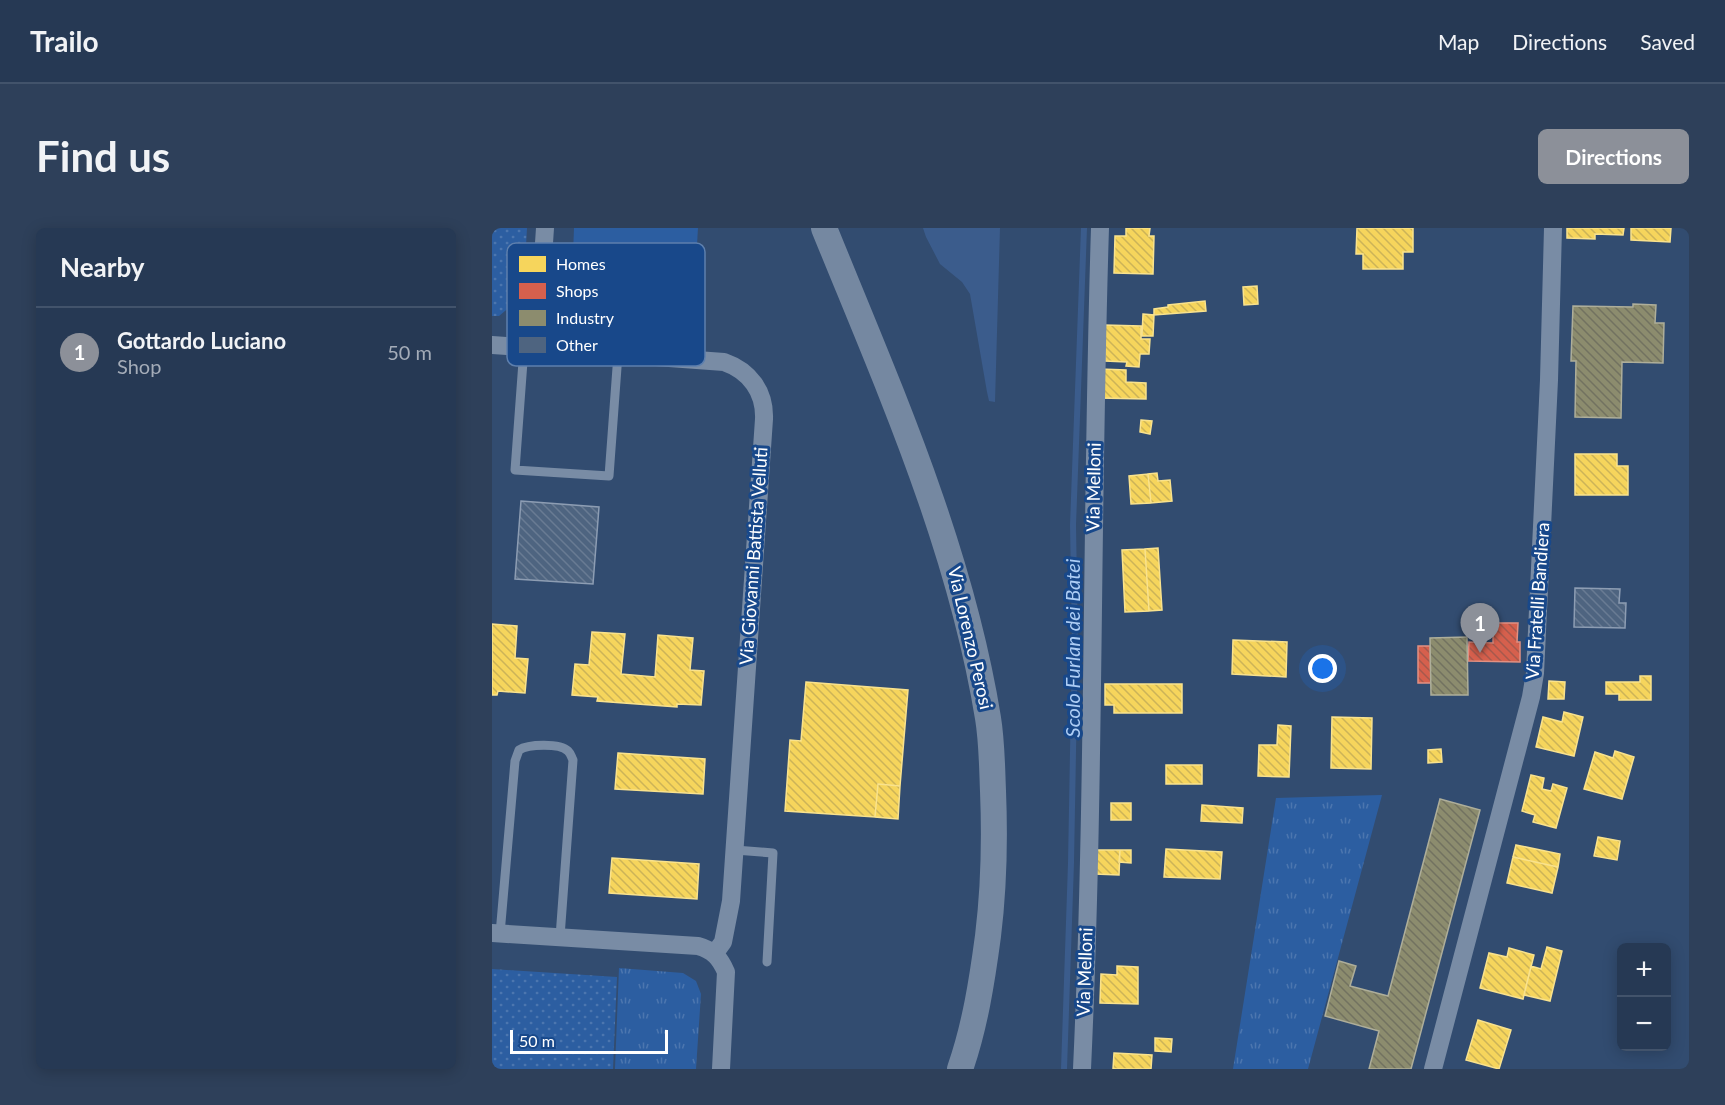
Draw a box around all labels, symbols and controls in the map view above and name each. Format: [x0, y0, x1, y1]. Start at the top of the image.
text: Trailo [30, 24, 99, 58]
text: Map [1438, 29, 1479, 54]
text: Directions [1512, 29, 1607, 54]
text: Saved [1640, 29, 1695, 54]
button: Directions [1538, 129, 1689, 184]
text: Find us [36, 131, 170, 181]
legend [507, 243, 705, 366]
text: Nearby [60, 251, 145, 283]
text: Homes [556, 254, 606, 273]
text: Shops [556, 281, 599, 300]
text: Industry [556, 308, 615, 327]
text: Gottardo Luciano [117, 327, 286, 354]
text: Other [556, 335, 598, 354]
text: 1 [74, 340, 85, 364]
text: 50 m [387, 340, 432, 364]
text: Shop [117, 354, 161, 378]
street label: Via Melloni [1081, 442, 1105, 532]
street label: Via Giovanni Battista Velluti [734, 446, 772, 666]
street label: Via Fratelli Bandiera [1521, 521, 1553, 680]
water label: Scolo Furlan dei Batei [1060, 558, 1084, 737]
street label: Via Lorenzo Perosi [944, 564, 998, 711]
pin: 1 [1460, 604, 1500, 653]
your location [1308, 654, 1337, 683]
street label: Via Melloni [1071, 927, 1097, 1017]
map controls [1617, 943, 1671, 1051]
button: + [1617, 943, 1671, 997]
button: − [1617, 997, 1671, 1051]
scale bar [510, 1027, 668, 1054]
text: 50 m [519, 1031, 555, 1050]

